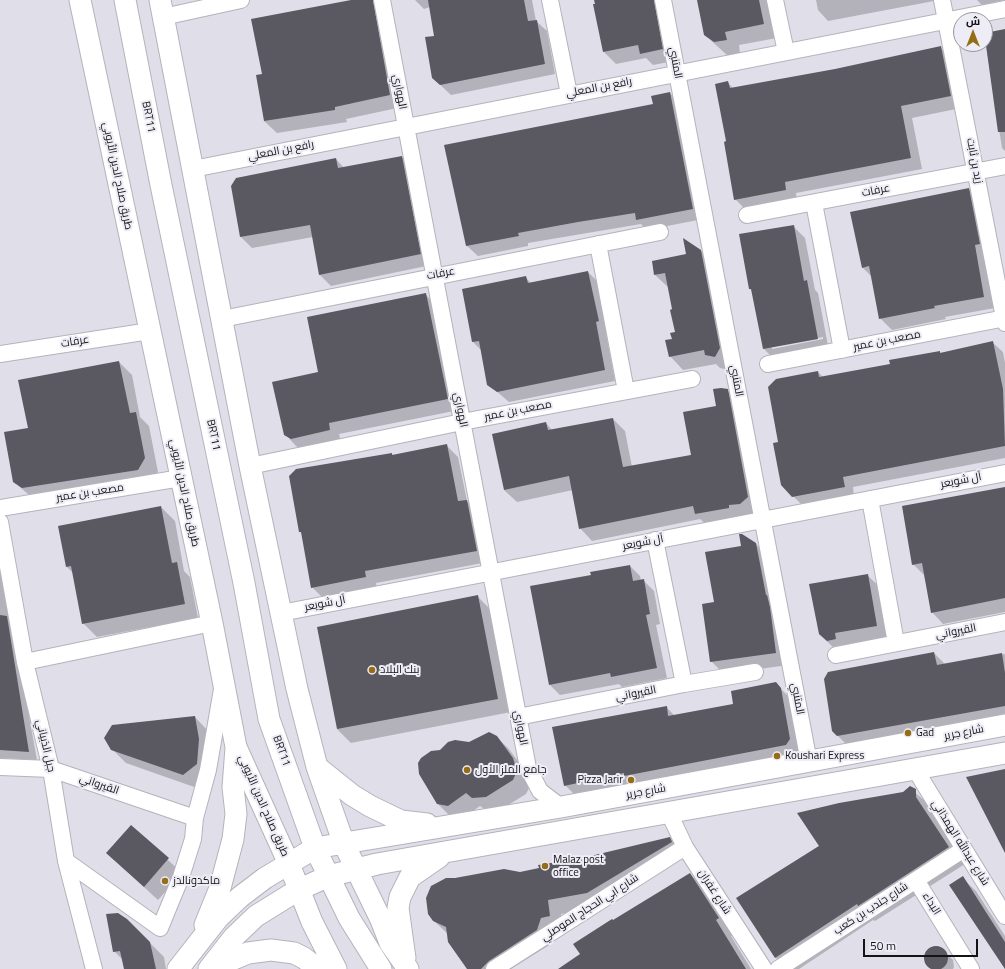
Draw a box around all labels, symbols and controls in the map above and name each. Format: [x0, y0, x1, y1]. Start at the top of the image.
north arrow [953, 12, 993, 52]
text: ش [966, 13, 980, 29]
street label: المتنبي [665, 46, 685, 80]
street label: الهواري [389, 73, 409, 111]
street label: رافع بن المعلي [565, 75, 633, 101]
street label: BRT11 [139, 100, 157, 134]
street label: طريق صلاح الدين الأيوبي [99, 121, 135, 231]
street label: زيد بن ثابت [963, 137, 985, 185]
street label: رافع بن المعلي [247, 138, 315, 164]
street label: عرفات [861, 182, 891, 200]
street label: عرفات [426, 265, 456, 283]
street label: مصعب بن عمير [852, 328, 922, 354]
street label: عرفات [60, 333, 90, 351]
street label: المتنبي [726, 364, 746, 398]
street label: الهواري [450, 391, 470, 429]
street label: مصعب بن عمير [483, 398, 553, 424]
street label: BRT11 [203, 418, 223, 452]
street label: طريق صلاح الدين الأيوبي [166, 438, 202, 548]
street label: آل شويعر [939, 471, 983, 491]
street label: مصعب بن عمير [55, 481, 125, 505]
street label: آل شويعر [621, 533, 665, 553]
street label: آل شويعر [303, 594, 347, 614]
street label: القيرواني [935, 622, 977, 642]
place label: بنك البلاد [380, 663, 419, 677]
marker: بنك البلاد [367, 665, 377, 675]
street label: المتنبي [787, 682, 807, 716]
street label: القيرواني [615, 684, 657, 704]
street label: الهواري [510, 709, 530, 747]
street label: جبل الذبياني [33, 719, 57, 773]
street label: شارع جرير [943, 723, 985, 743]
place label: Gad [916, 726, 934, 740]
marker: Gad [903, 728, 913, 738]
street label: BRT11 [269, 734, 293, 768]
place label: Koushari Express [785, 749, 864, 763]
marker: Koushari Express [772, 751, 782, 761]
street label: طريق صلاح الدين الأيوبي [235, 753, 291, 859]
place label: جامع الملز الأول [475, 763, 547, 777]
marker: جامع الملز الأول [462, 765, 472, 775]
street label: القيرواني [77, 772, 121, 798]
place label: Pizza Jarir [577, 773, 623, 787]
marker: Pizza Jarir [626, 775, 636, 785]
street label: شارع جرير [625, 782, 667, 802]
street label: شارع عبدالله الهمذاني [928, 798, 992, 888]
place label: Malaz post office [553, 853, 604, 879]
marker: Malaz post office [540, 861, 550, 871]
street label: شارع غفران [695, 867, 733, 917]
street label: شارع ابي الحجاج الموصلي [539, 872, 641, 944]
place label: ماكدونالدز [173, 874, 220, 888]
marker: ماكدونالدز [160, 876, 170, 886]
street label: شارع جندب بن كعب [831, 880, 911, 938]
street label: البداء [919, 890, 943, 918]
scale bar [865, 931, 980, 957]
text: 50 m [870, 936, 896, 955]

